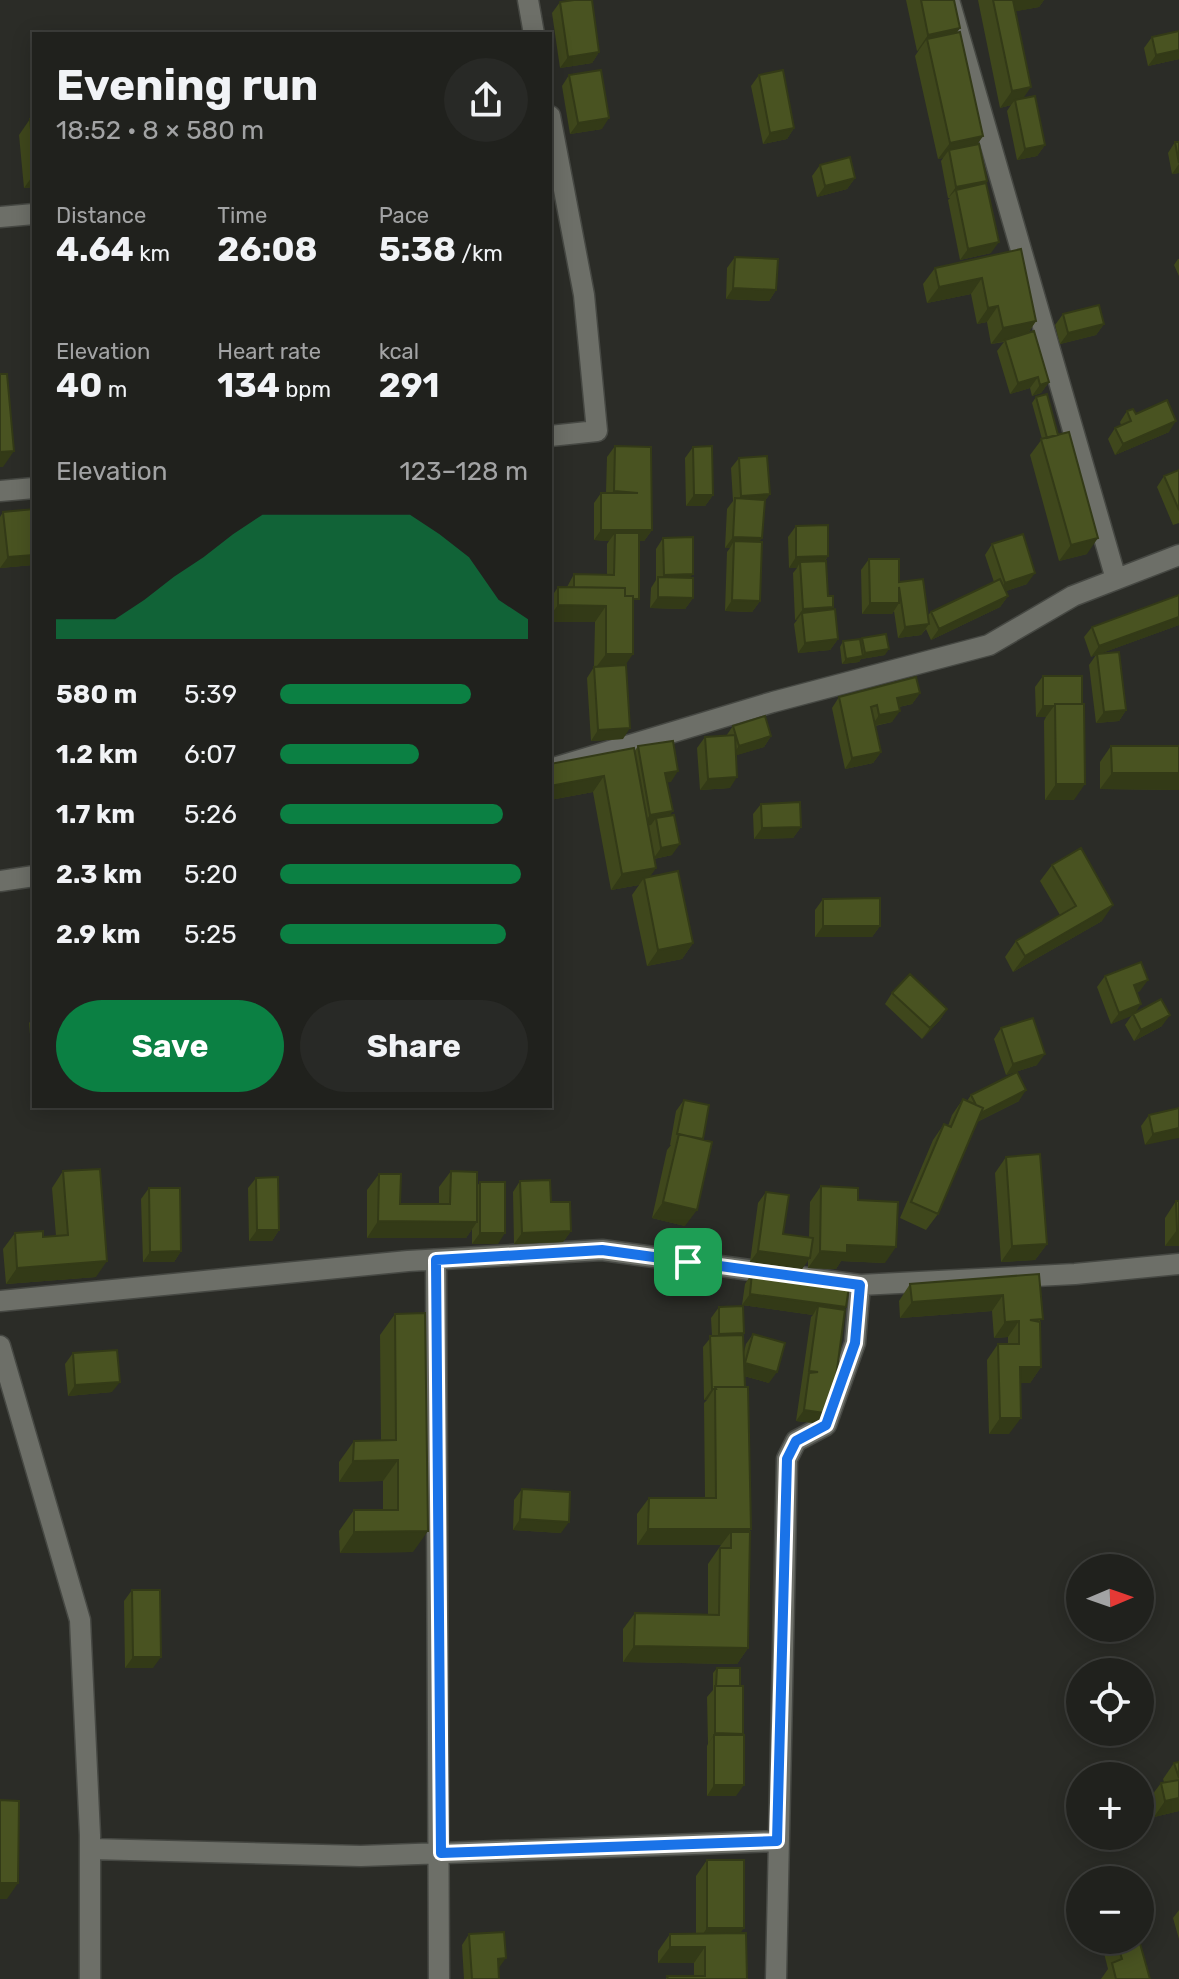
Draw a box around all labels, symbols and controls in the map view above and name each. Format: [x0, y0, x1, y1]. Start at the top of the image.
button: share [444, 58, 528, 142]
text: Evening run [56, 59, 318, 111]
text: 18:52 · 8 × 580 m [56, 115, 264, 146]
text: Distance [56, 202, 146, 229]
text: Time [217, 202, 267, 229]
text: Pace [379, 202, 429, 229]
text: 4.64 [56, 229, 134, 270]
text: 26:08 [217, 229, 318, 270]
text: 5:38 [379, 229, 456, 270]
text: km [134, 240, 170, 267]
text: /km [456, 240, 503, 267]
text: Elevation [56, 338, 150, 365]
text: Heart rate [217, 338, 321, 365]
text: kcal [379, 338, 419, 365]
text: 40 [56, 365, 102, 406]
text: 134 [217, 365, 280, 406]
text: 291 [379, 365, 439, 406]
text: m [102, 376, 127, 403]
text: bpm [280, 376, 331, 403]
text: Elevation [56, 456, 167, 487]
text: 123–128 m [400, 456, 528, 487]
text: 580 m [56, 679, 137, 710]
text: 5:39 [184, 679, 237, 710]
text: 1.2 km [56, 739, 138, 770]
text: 6:07 [184, 739, 236, 770]
text: 1.7 km [56, 799, 135, 830]
text: 5:26 [184, 799, 237, 830]
text: 2.3 km [56, 859, 142, 890]
text: 5:20 [184, 859, 238, 890]
text: 2.9 km [56, 919, 140, 950]
text: 5:25 [184, 919, 237, 950]
button: Save [56, 1000, 284, 1092]
button: Share [300, 1000, 528, 1092]
pin [654, 1228, 722, 1296]
icon: arrive [666, 1240, 710, 1284]
north arrow [1066, 1554, 1154, 1642]
map controls [1066, 1554, 1154, 1954]
button: locate [1066, 1658, 1154, 1746]
button: + [1066, 1762, 1154, 1850]
button: − [1066, 1866, 1154, 1954]

